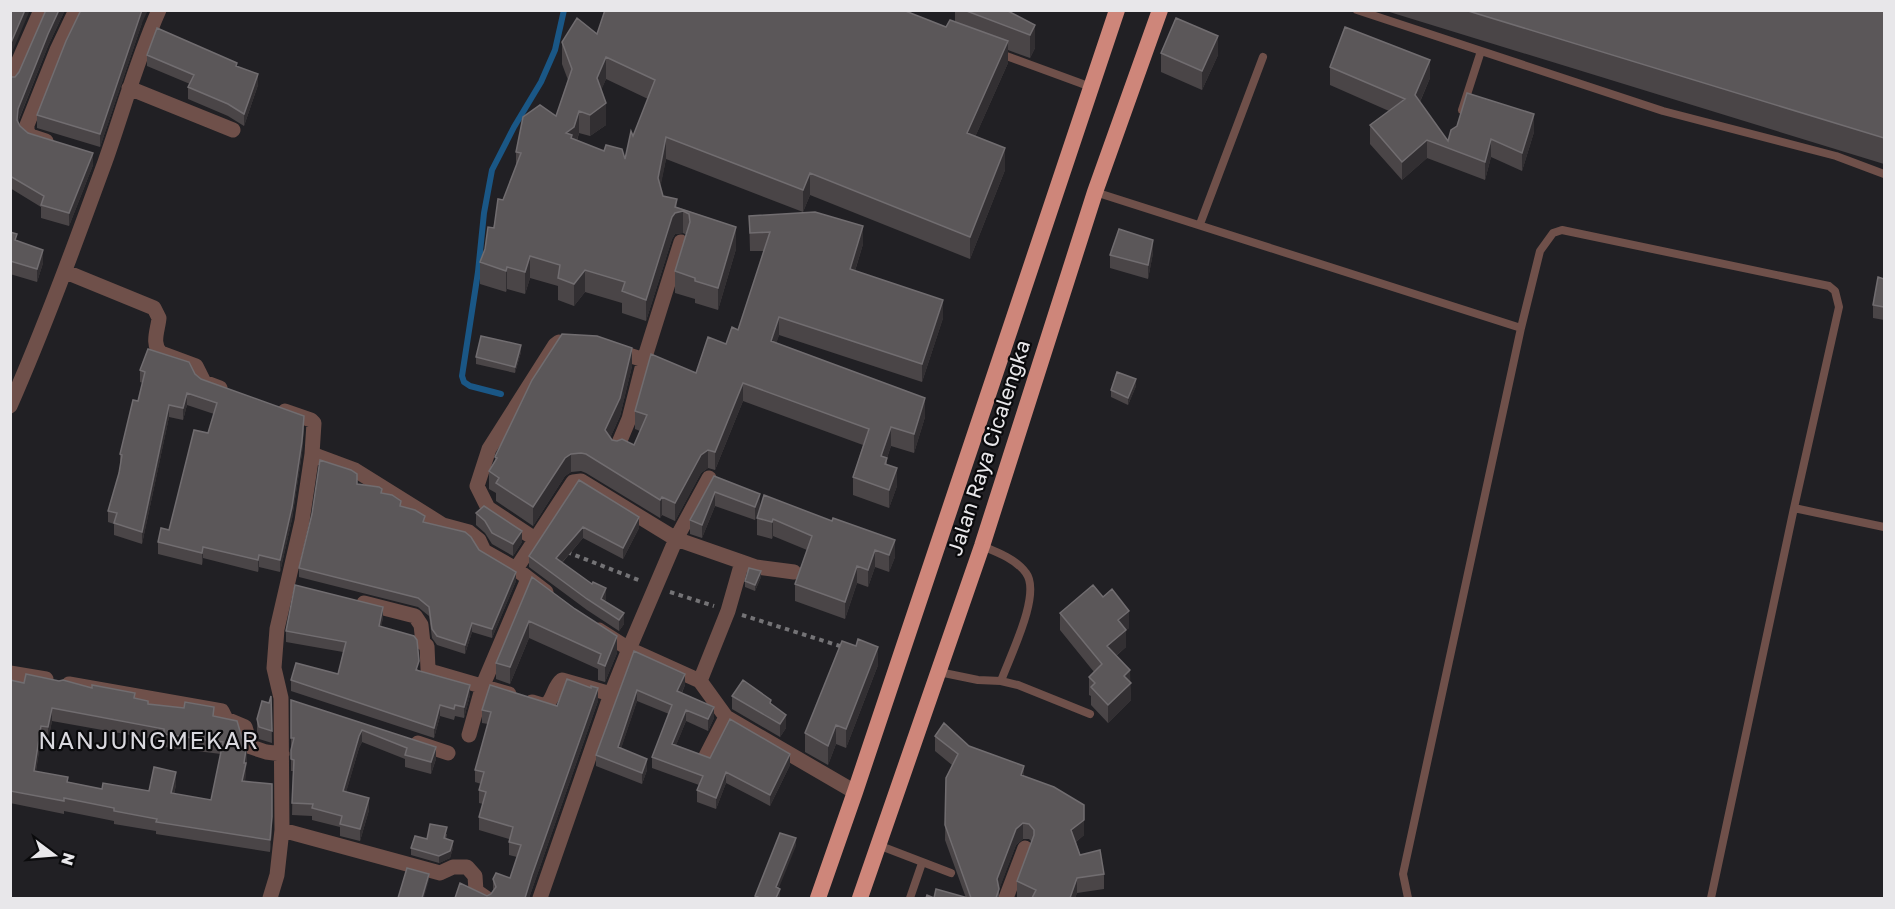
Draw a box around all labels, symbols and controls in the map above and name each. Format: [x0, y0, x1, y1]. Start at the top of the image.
street label: Jalan Raya Cicalengka [941, 337, 1035, 559]
district label: NANJUNGMEKAR [38, 725, 260, 754]
north arrow [24, 825, 84, 885]
text: N [57, 851, 80, 868]

